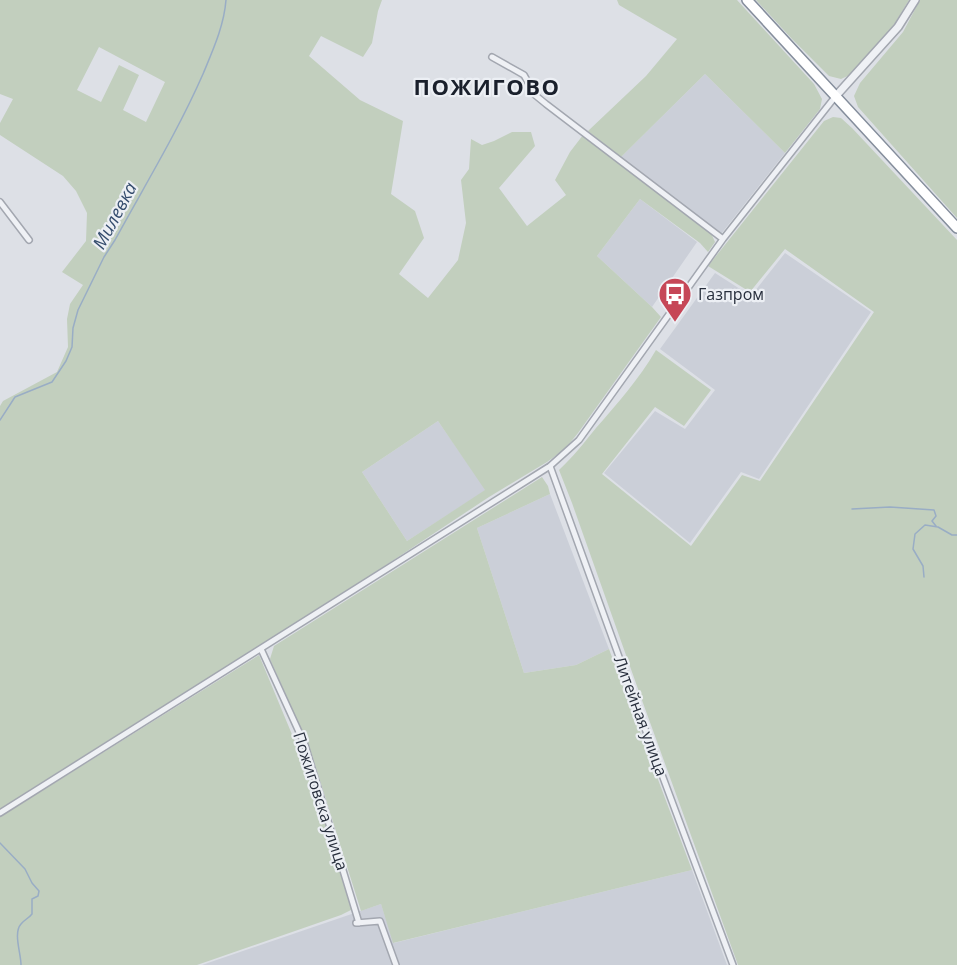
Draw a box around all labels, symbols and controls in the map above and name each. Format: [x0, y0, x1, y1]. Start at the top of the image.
district label: ПОЖИГОВО [414, 71, 560, 101]
water label: Милевка [86, 178, 142, 253]
bus stop icon: Газпром [657, 276, 693, 323]
place label: Газпром [698, 283, 764, 305]
street label: Литейная улица [609, 653, 673, 779]
street label: Пожиговска улица [288, 729, 354, 873]

